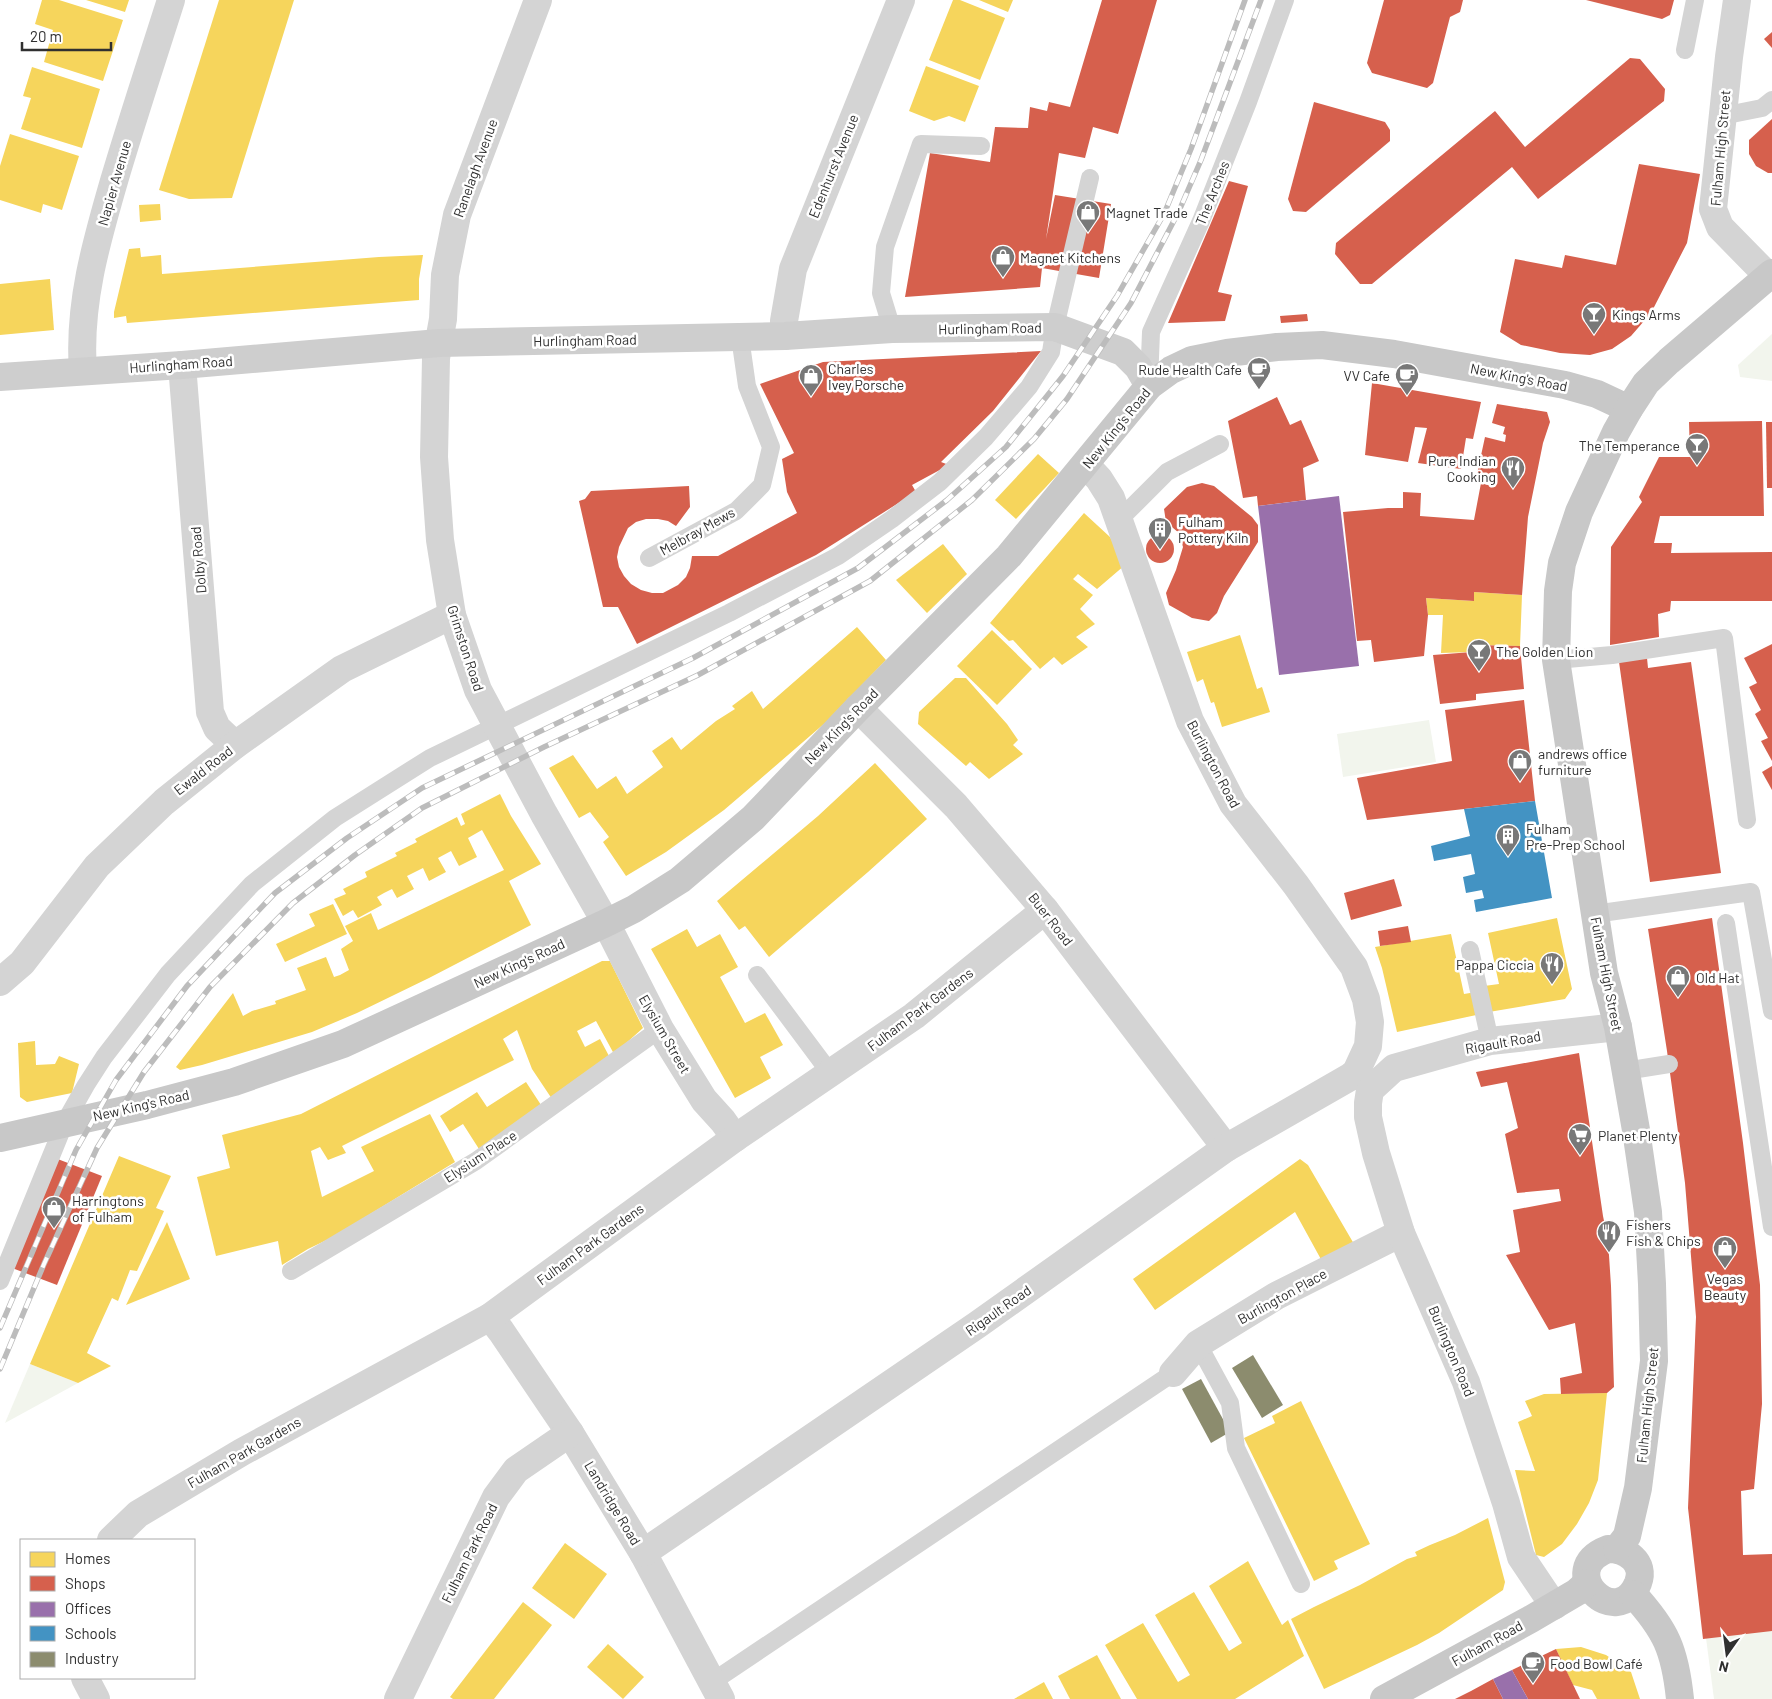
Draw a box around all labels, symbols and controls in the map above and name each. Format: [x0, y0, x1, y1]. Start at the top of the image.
scale bar [22, 20, 111, 52]
text: 20 m [30, 27, 62, 45]
street label: Fulham High Street [1706, 89, 1734, 207]
street label: Edenhurst Avenue [804, 112, 862, 220]
street label: Ranelagh Avenue [449, 117, 501, 219]
street label: Napier Avenue [94, 138, 134, 228]
street label: The Arches [1191, 158, 1233, 228]
shop icon: Magnet Trade [1075, 199, 1101, 233]
place label: Magnet Trade [1106, 204, 1188, 221]
shop icon: Magnet Kitchens [990, 244, 1016, 278]
place label: Magnet Kitchens [1020, 249, 1121, 266]
bar icon: Kings Arms [1581, 301, 1607, 335]
place label: Kings Arms [1612, 306, 1681, 323]
street label: Hurlingham Road [938, 319, 1042, 337]
street label: Hurlingham Road [533, 331, 637, 349]
street label: Hurlingham Road [129, 352, 233, 376]
cafe icon: Rude Health Cafe [1246, 356, 1272, 390]
street label: New King's Road [1469, 359, 1569, 395]
place label: Charles Ivey Porsche [828, 360, 904, 393]
place label: Rude Health Cafe [1138, 361, 1242, 378]
cafe icon: VV Cafe [1394, 362, 1420, 396]
shop icon: Charles Ivey Porsche [798, 363, 824, 397]
place label: VV Cafe [1343, 367, 1390, 384]
street label: New King's Road [1078, 384, 1154, 472]
bar icon: The Temperance [1684, 432, 1710, 466]
place label: The Temperance [1579, 437, 1680, 454]
place label: Pure Indian Cooking [1428, 452, 1496, 485]
restaurant icon: Pure Indian Cooking [1500, 455, 1526, 489]
street label: Melbray Mews [656, 503, 738, 559]
place label: Fulham Pottery Kiln [1178, 513, 1249, 546]
building icon: Fulham Pottery Kiln [1147, 516, 1173, 550]
street label: Dolby Road [187, 526, 209, 594]
street label: Grimston Road [444, 603, 488, 693]
bar icon: The Golden Lion [1466, 638, 1492, 672]
place label: The Golden Lion [1496, 643, 1593, 660]
street label: New King's Road [801, 685, 881, 767]
street label: Burlington Road [1184, 717, 1244, 811]
street label: Ewald Road [170, 742, 236, 798]
place label: andrews office furniture [1538, 745, 1627, 778]
shop icon: andrews office furniture [1507, 748, 1533, 782]
place label: Fulham Pre-Prep School [1526, 820, 1625, 853]
building icon: Fulham Pre-Prep School [1495, 823, 1521, 857]
street label: Buer Road [1025, 889, 1077, 949]
street label: Fulham High Street [1588, 915, 1626, 1033]
street label: New King's Road [471, 934, 567, 992]
restaurant icon: Pappa Ciccia [1539, 951, 1565, 985]
place label: Pappa Ciccia [1456, 956, 1534, 973]
street label: Fulham Park Gardens [864, 964, 976, 1054]
shop icon: Old Hat [1665, 964, 1691, 998]
place label: Old Hat [1696, 969, 1740, 986]
street label: Elysium Street [636, 992, 694, 1076]
street label: Rigault Road [1464, 1027, 1542, 1057]
street label: New King's Road [91, 1086, 191, 1124]
supermarket icon: Planet Plenty [1567, 1122, 1593, 1156]
street label: Elysium Place [440, 1126, 520, 1186]
place label: Planet Plenty [1598, 1127, 1678, 1144]
place label: Harringtons of Fulham [72, 1192, 144, 1225]
shop icon: Harringtons of Fulham [41, 1195, 67, 1229]
street label: Fulham Park Gardens [533, 1199, 647, 1288]
place label: Fishers Fish & Chips [1626, 1216, 1701, 1249]
restaurant icon: Fishers Fish & Chips [1596, 1219, 1622, 1253]
shop icon: Vegas Beauty [1712, 1235, 1738, 1269]
street label: Burlington Place [1234, 1265, 1330, 1327]
place label: Vegas Beauty [1704, 1270, 1747, 1303]
street label: Rigault Road [962, 1281, 1034, 1339]
street label: Burlington Road [1425, 1303, 1479, 1399]
street label: Fulham High Street [1632, 1346, 1662, 1464]
street label: Fulham Park Gardens [184, 1413, 304, 1491]
street label: Landridge Road [581, 1458, 645, 1548]
street label: Fulham Park Road [438, 1500, 500, 1606]
legend [20, 1539, 195, 1679]
text: Homes [65, 1549, 110, 1567]
text: Shops [65, 1574, 105, 1592]
text: Offices [65, 1599, 111, 1617]
street label: Fulham Road [1449, 1617, 1525, 1669]
text: Schools [65, 1624, 117, 1642]
north arrow [1702, 1629, 1752, 1679]
text: Industry [65, 1649, 119, 1667]
cafe icon: Food Bowl Café [1520, 1650, 1546, 1684]
place label: Food Bowl Café [1550, 1655, 1643, 1672]
text: N [1717, 1658, 1730, 1676]

